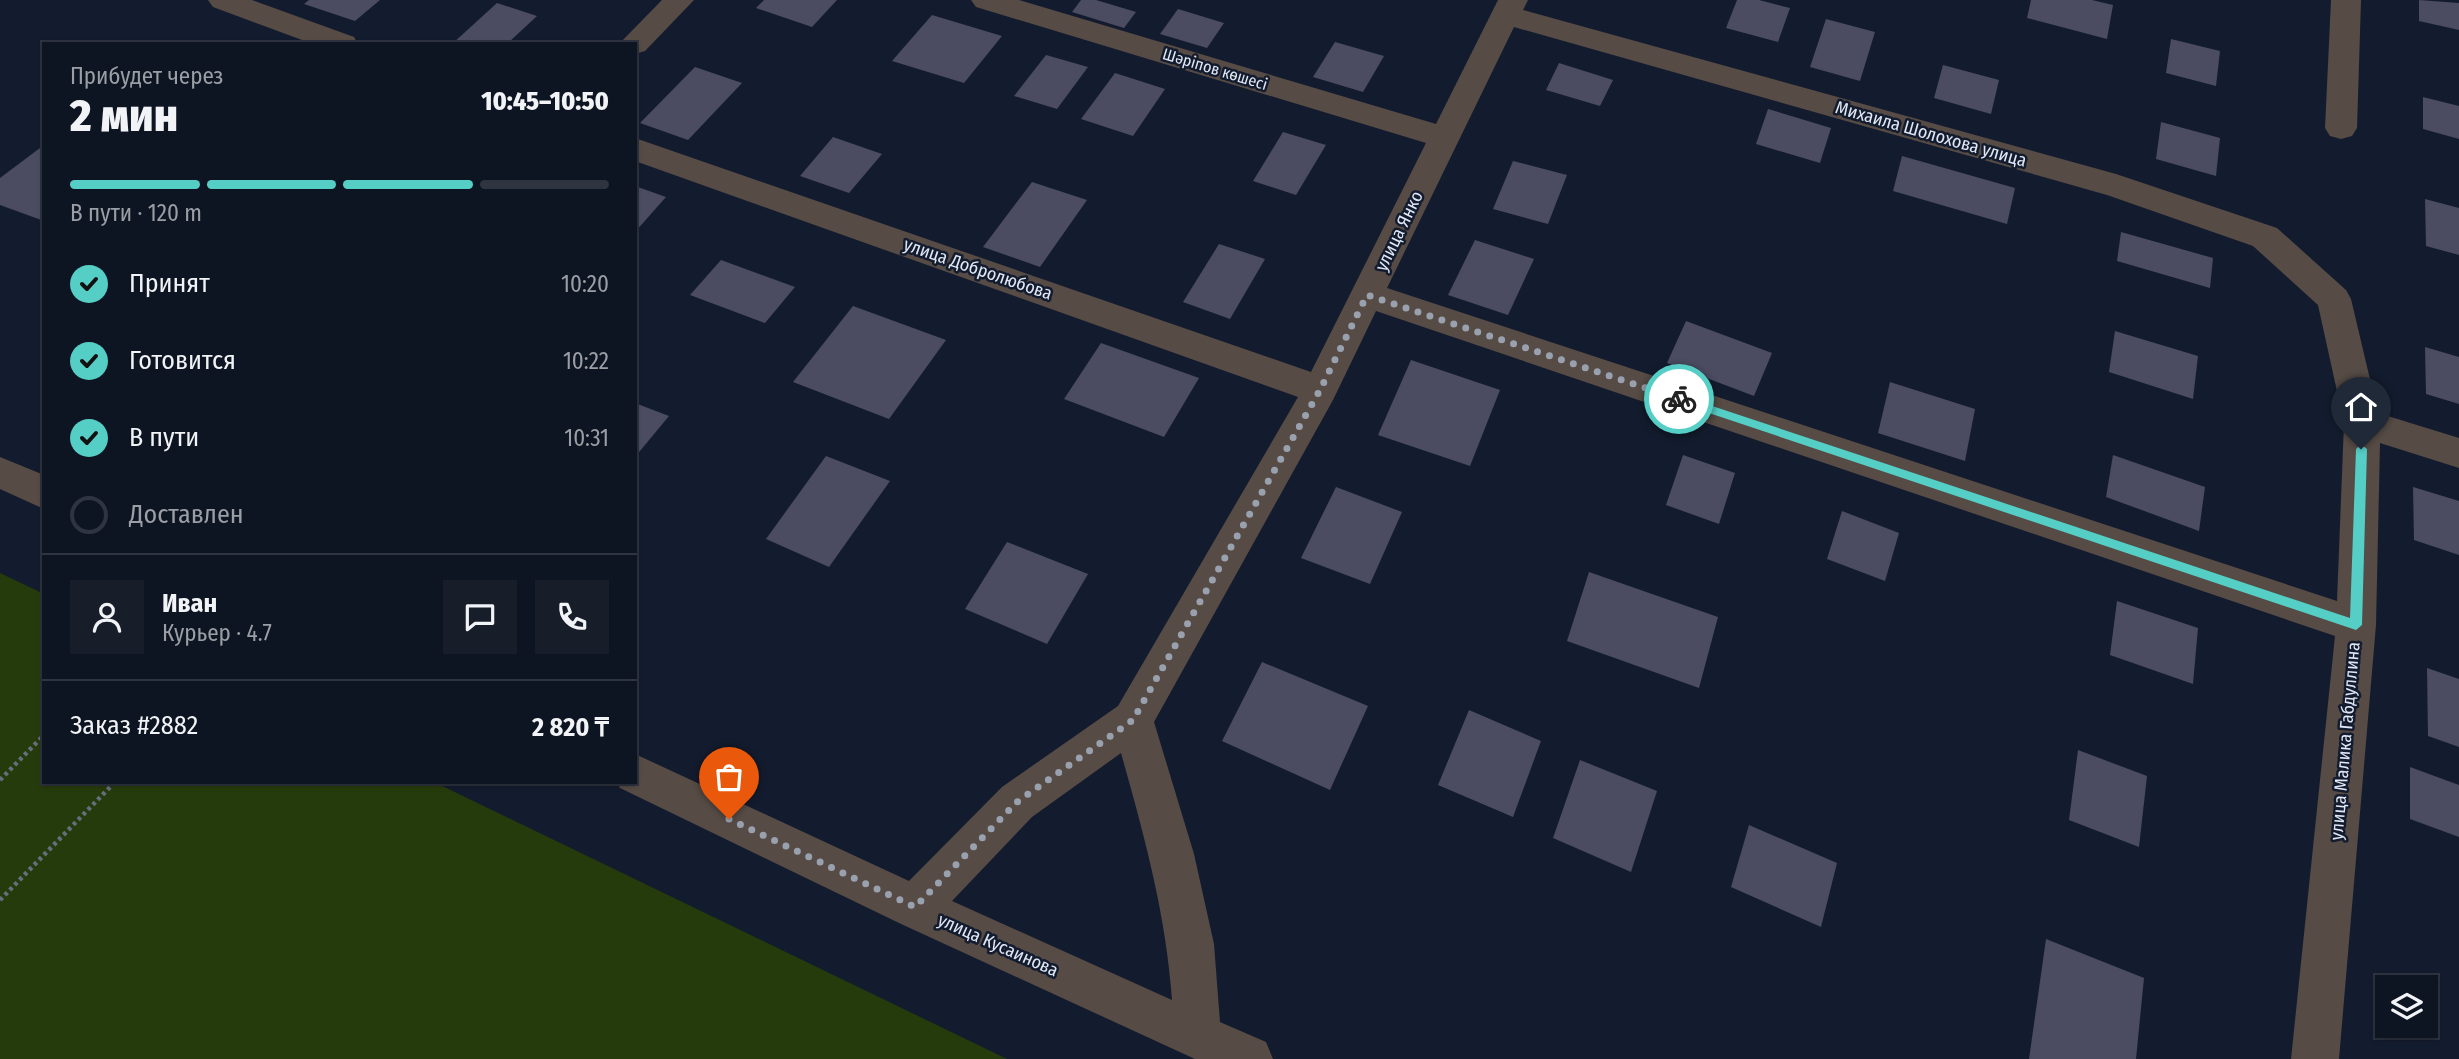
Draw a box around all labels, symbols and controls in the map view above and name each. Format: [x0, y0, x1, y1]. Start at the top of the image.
street label: Шәріпов көшесі [1160, 44, 1270, 94]
text: Прибудет через [70, 62, 223, 90]
text: 10:45–10:50 [481, 86, 609, 117]
text: 2 мин [70, 88, 178, 143]
street label: Михаила Шолохова улица [1833, 96, 2029, 172]
street label: улица Янко [1370, 187, 1428, 275]
text: В пути · 120 m [70, 199, 202, 227]
street label: улица Добролюбова [901, 233, 1055, 305]
icon: check [70, 265, 108, 303]
text: Принят [129, 268, 210, 299]
text: 10:20 [561, 270, 609, 298]
icon: check [70, 342, 108, 380]
text: Готовится [129, 345, 236, 376]
text: 10:22 [563, 347, 609, 375]
courier [1644, 364, 1714, 434]
pin [2331, 377, 2391, 449]
icon: bike [1660, 380, 1698, 418]
icon: home [2342, 388, 2380, 426]
icon: check [70, 419, 108, 457]
text: В пути [129, 422, 199, 453]
text: 10:31 [564, 424, 609, 452]
text: Доставлен [129, 499, 244, 530]
button: person [70, 580, 144, 654]
button: chat [443, 580, 517, 654]
button: phone [535, 580, 609, 654]
text: Иван [162, 588, 217, 619]
text: Курьер · 4.7 [162, 619, 272, 647]
street label: улица Малика Габдуллина [2325, 641, 2365, 841]
text: Заказ #2882 [70, 710, 198, 741]
text: 2 820 ₸ [532, 712, 609, 743]
pin [699, 747, 759, 819]
icon: bag [710, 758, 748, 796]
street label: улица Кусаинова [934, 909, 1062, 981]
map controls [2375, 975, 2438, 1038]
button: layers [2375, 975, 2438, 1038]

